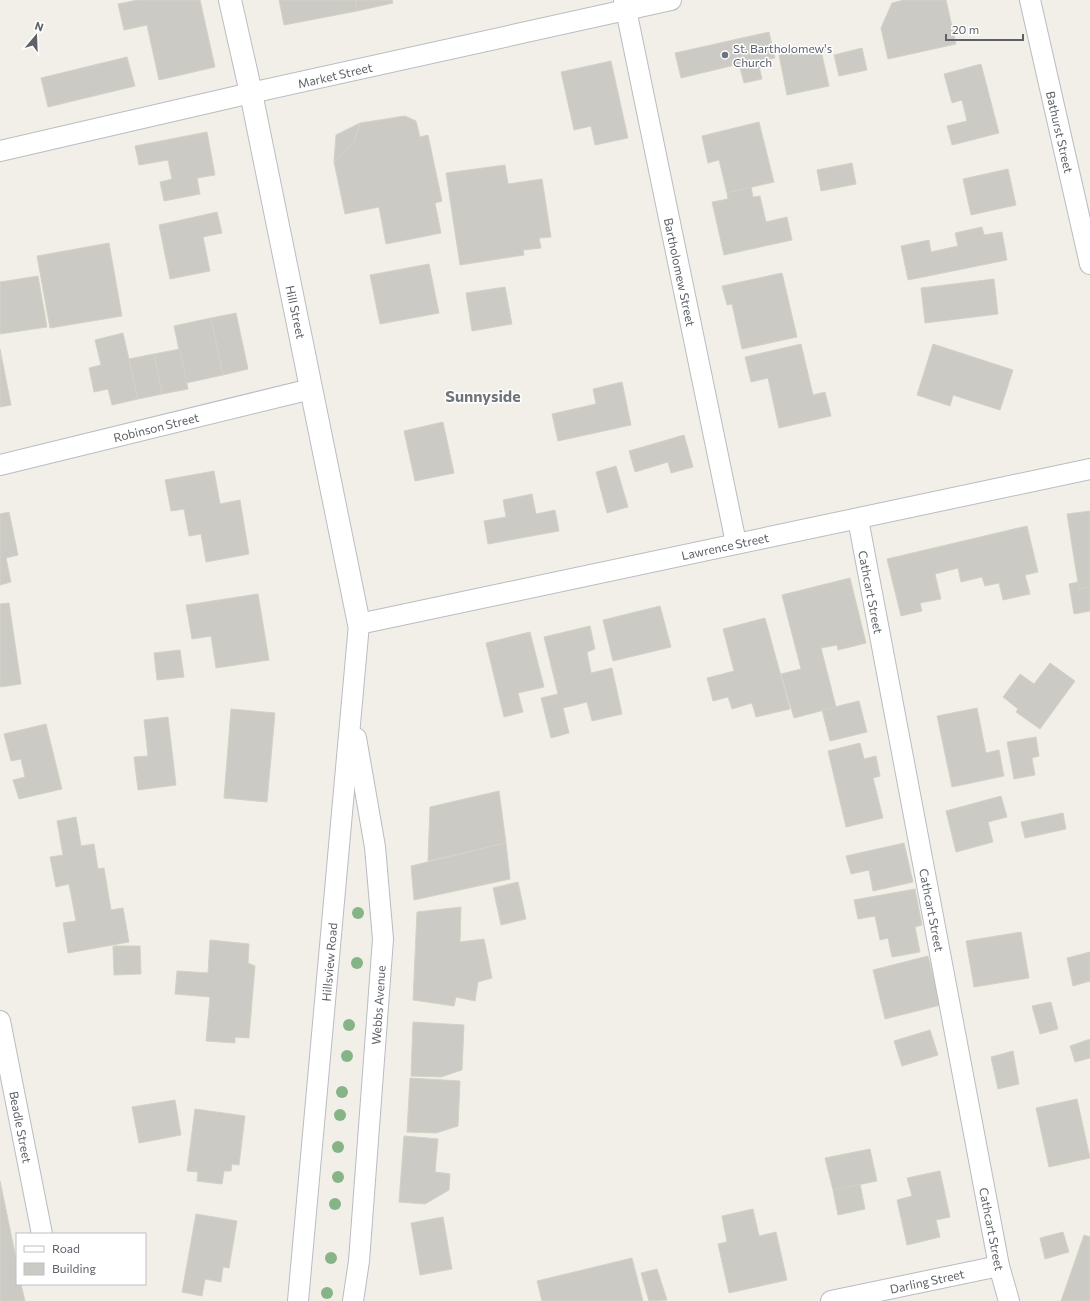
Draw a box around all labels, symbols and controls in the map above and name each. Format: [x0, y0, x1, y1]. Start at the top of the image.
north arrow [16, 16, 56, 56]
scale bar [946, 16, 1023, 42]
text: N [33, 19, 45, 34]
text: 20 m [952, 22, 979, 36]
place label: St. Bartholomew's Church [733, 41, 832, 69]
marker: St. Bartholomew's Church [720, 50, 730, 60]
street label: Market Street [296, 60, 374, 90]
street label: Bathurst Street [1044, 90, 1076, 174]
street label: Bartholomew Street [662, 217, 698, 328]
street label: Hill Street [283, 284, 309, 340]
district label: Sunnyside [445, 386, 521, 405]
street label: Robinson Street [112, 410, 200, 444]
street label: Lawrence Street [680, 530, 770, 562]
street label: Cathcart Street [856, 549, 886, 635]
street label: Cathcart Street [917, 867, 947, 953]
street label: Hillsview Road [319, 922, 339, 1002]
street label: Webbs Avenue [368, 965, 388, 1045]
street label: Beadle Street [7, 1090, 35, 1164]
street label: Cathcart Street [977, 1186, 1007, 1272]
legend [16, 1233, 146, 1285]
text: Road [52, 1241, 80, 1255]
text: Building [52, 1261, 96, 1275]
street label: Darling Street [889, 1266, 966, 1296]

